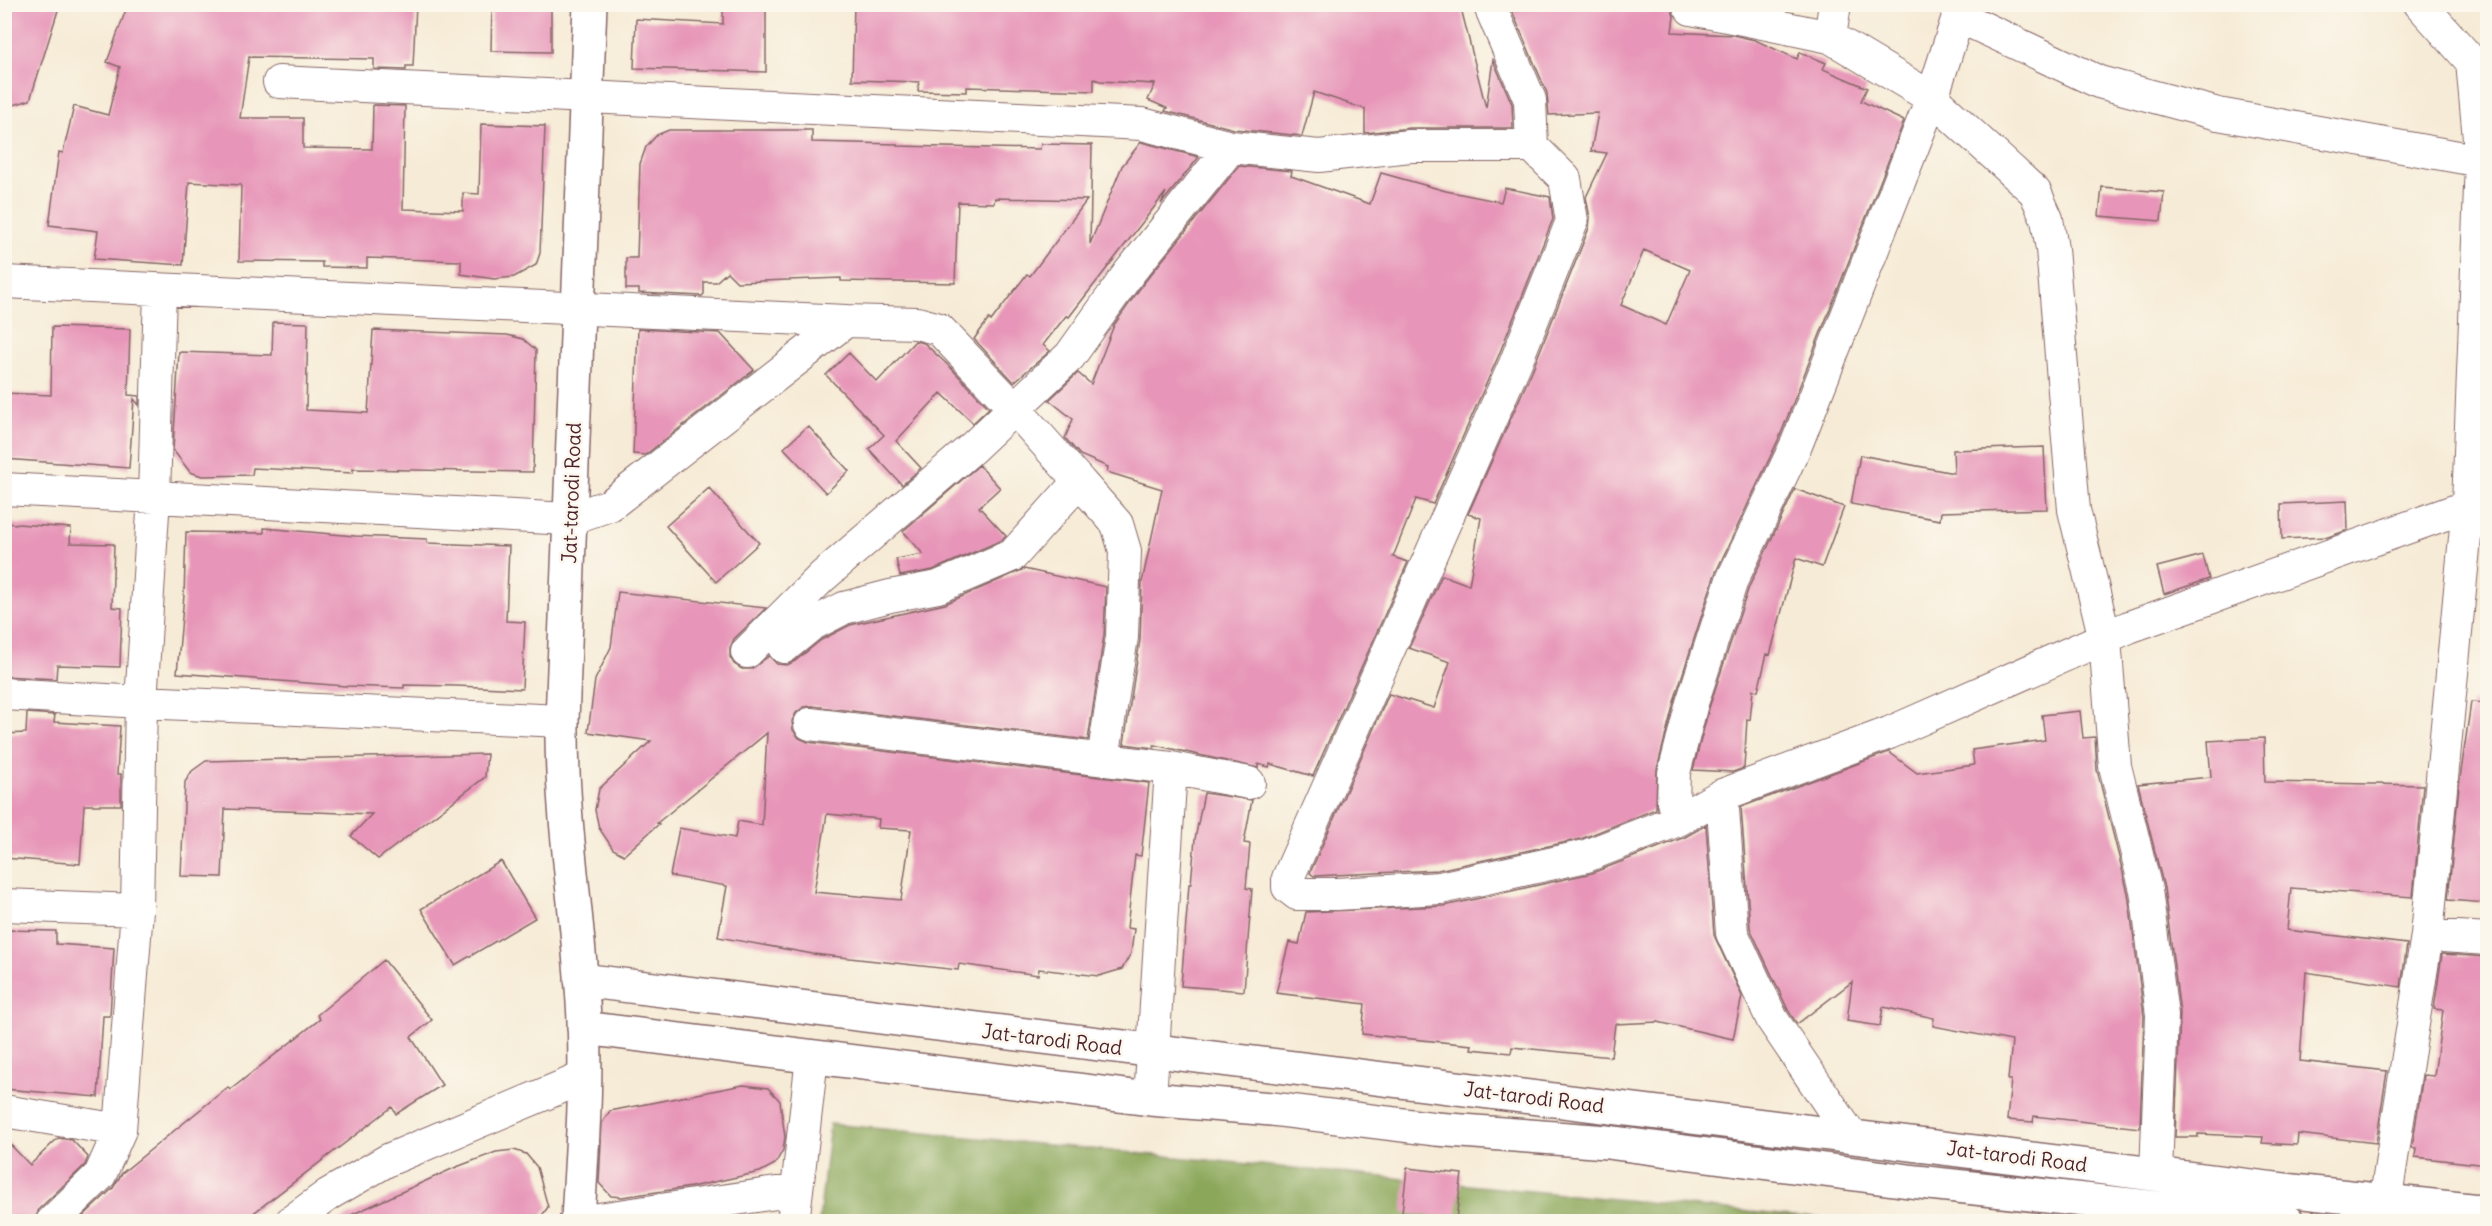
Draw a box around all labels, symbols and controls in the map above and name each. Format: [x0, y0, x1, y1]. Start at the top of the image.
street label: Jat-tarodi Road [556, 422, 586, 564]
street label: Jat-tarodi Road [980, 1018, 1124, 1060]
street label: Jat-tarodi Road [1462, 1076, 1606, 1118]
street label: Jat-tarodi Road [1945, 1135, 2089, 1177]

